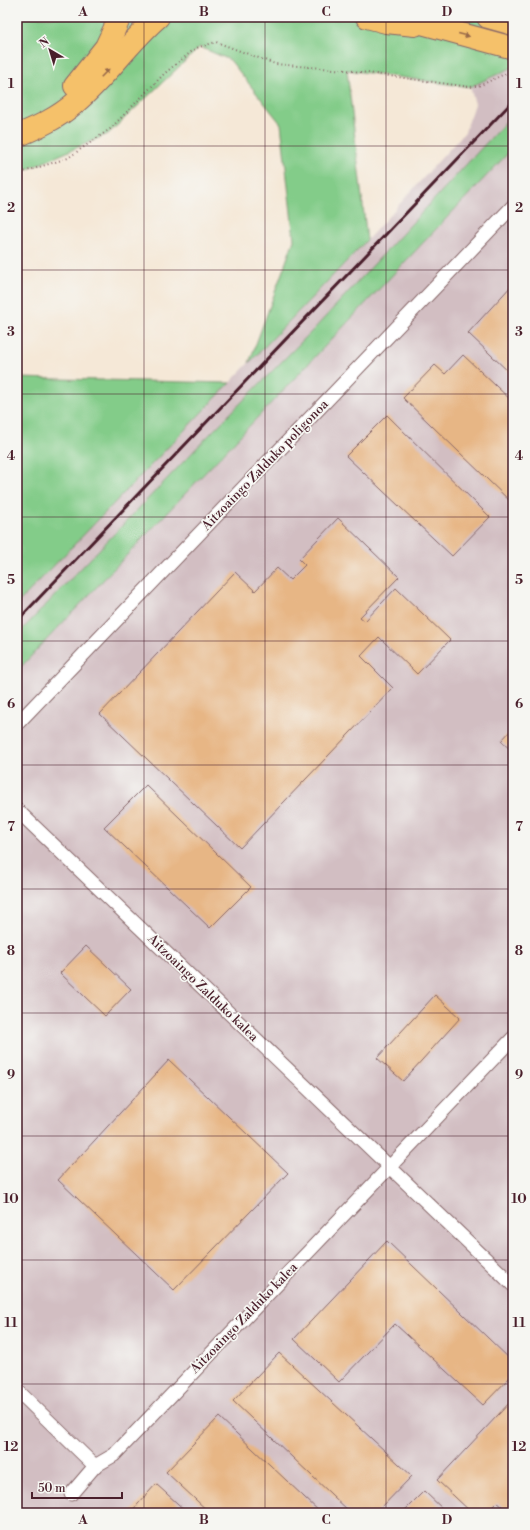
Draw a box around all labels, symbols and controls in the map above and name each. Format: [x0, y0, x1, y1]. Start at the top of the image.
text: A [77, 4, 88, 20]
text: B [199, 4, 209, 20]
text: C [321, 4, 331, 20]
text: D [442, 4, 452, 20]
north arrow [30, 30, 70, 70]
one-way arrow [458, 32, 470, 38]
text: N [37, 35, 52, 51]
one-way arrow [100, 68, 110, 78]
text: 1 [8, 76, 15, 92]
text: 1 [516, 76, 523, 92]
text: 2 [7, 200, 15, 216]
text: 2 [515, 200, 523, 216]
text: 3 [7, 324, 15, 340]
text: 3 [515, 324, 523, 340]
street label: Aitzoaingo Zalduko poligonoa [198, 396, 332, 534]
text: 4 [7, 448, 16, 464]
text: 4 [515, 448, 524, 464]
text: 5 [7, 572, 15, 588]
text: 5 [515, 572, 523, 588]
text: 6 [7, 696, 15, 712]
text: 6 [515, 696, 523, 712]
text: 7 [7, 819, 15, 835]
text: 7 [515, 819, 523, 835]
street label: Aitzoaingo Zalduko kalea [144, 930, 262, 1045]
text: 8 [7, 943, 15, 959]
text: 8 [515, 943, 523, 959]
text: 9 [7, 1067, 15, 1083]
text: 9 [515, 1067, 523, 1083]
text: 10 [3, 1191, 19, 1207]
text: 10 [511, 1191, 527, 1207]
street label: Aitzoaingo Zalduko kalea [186, 1259, 301, 1377]
text: 11 [5, 1315, 18, 1331]
text: 11 [513, 1315, 526, 1331]
text: 12 [4, 1439, 18, 1455]
text: 12 [512, 1439, 526, 1455]
scale bar [32, 1474, 122, 1500]
text: 50 m [38, 1481, 66, 1496]
text: A [77, 1512, 88, 1528]
text: B [199, 1512, 209, 1528]
text: C [321, 1512, 331, 1528]
text: D [442, 1512, 452, 1528]

